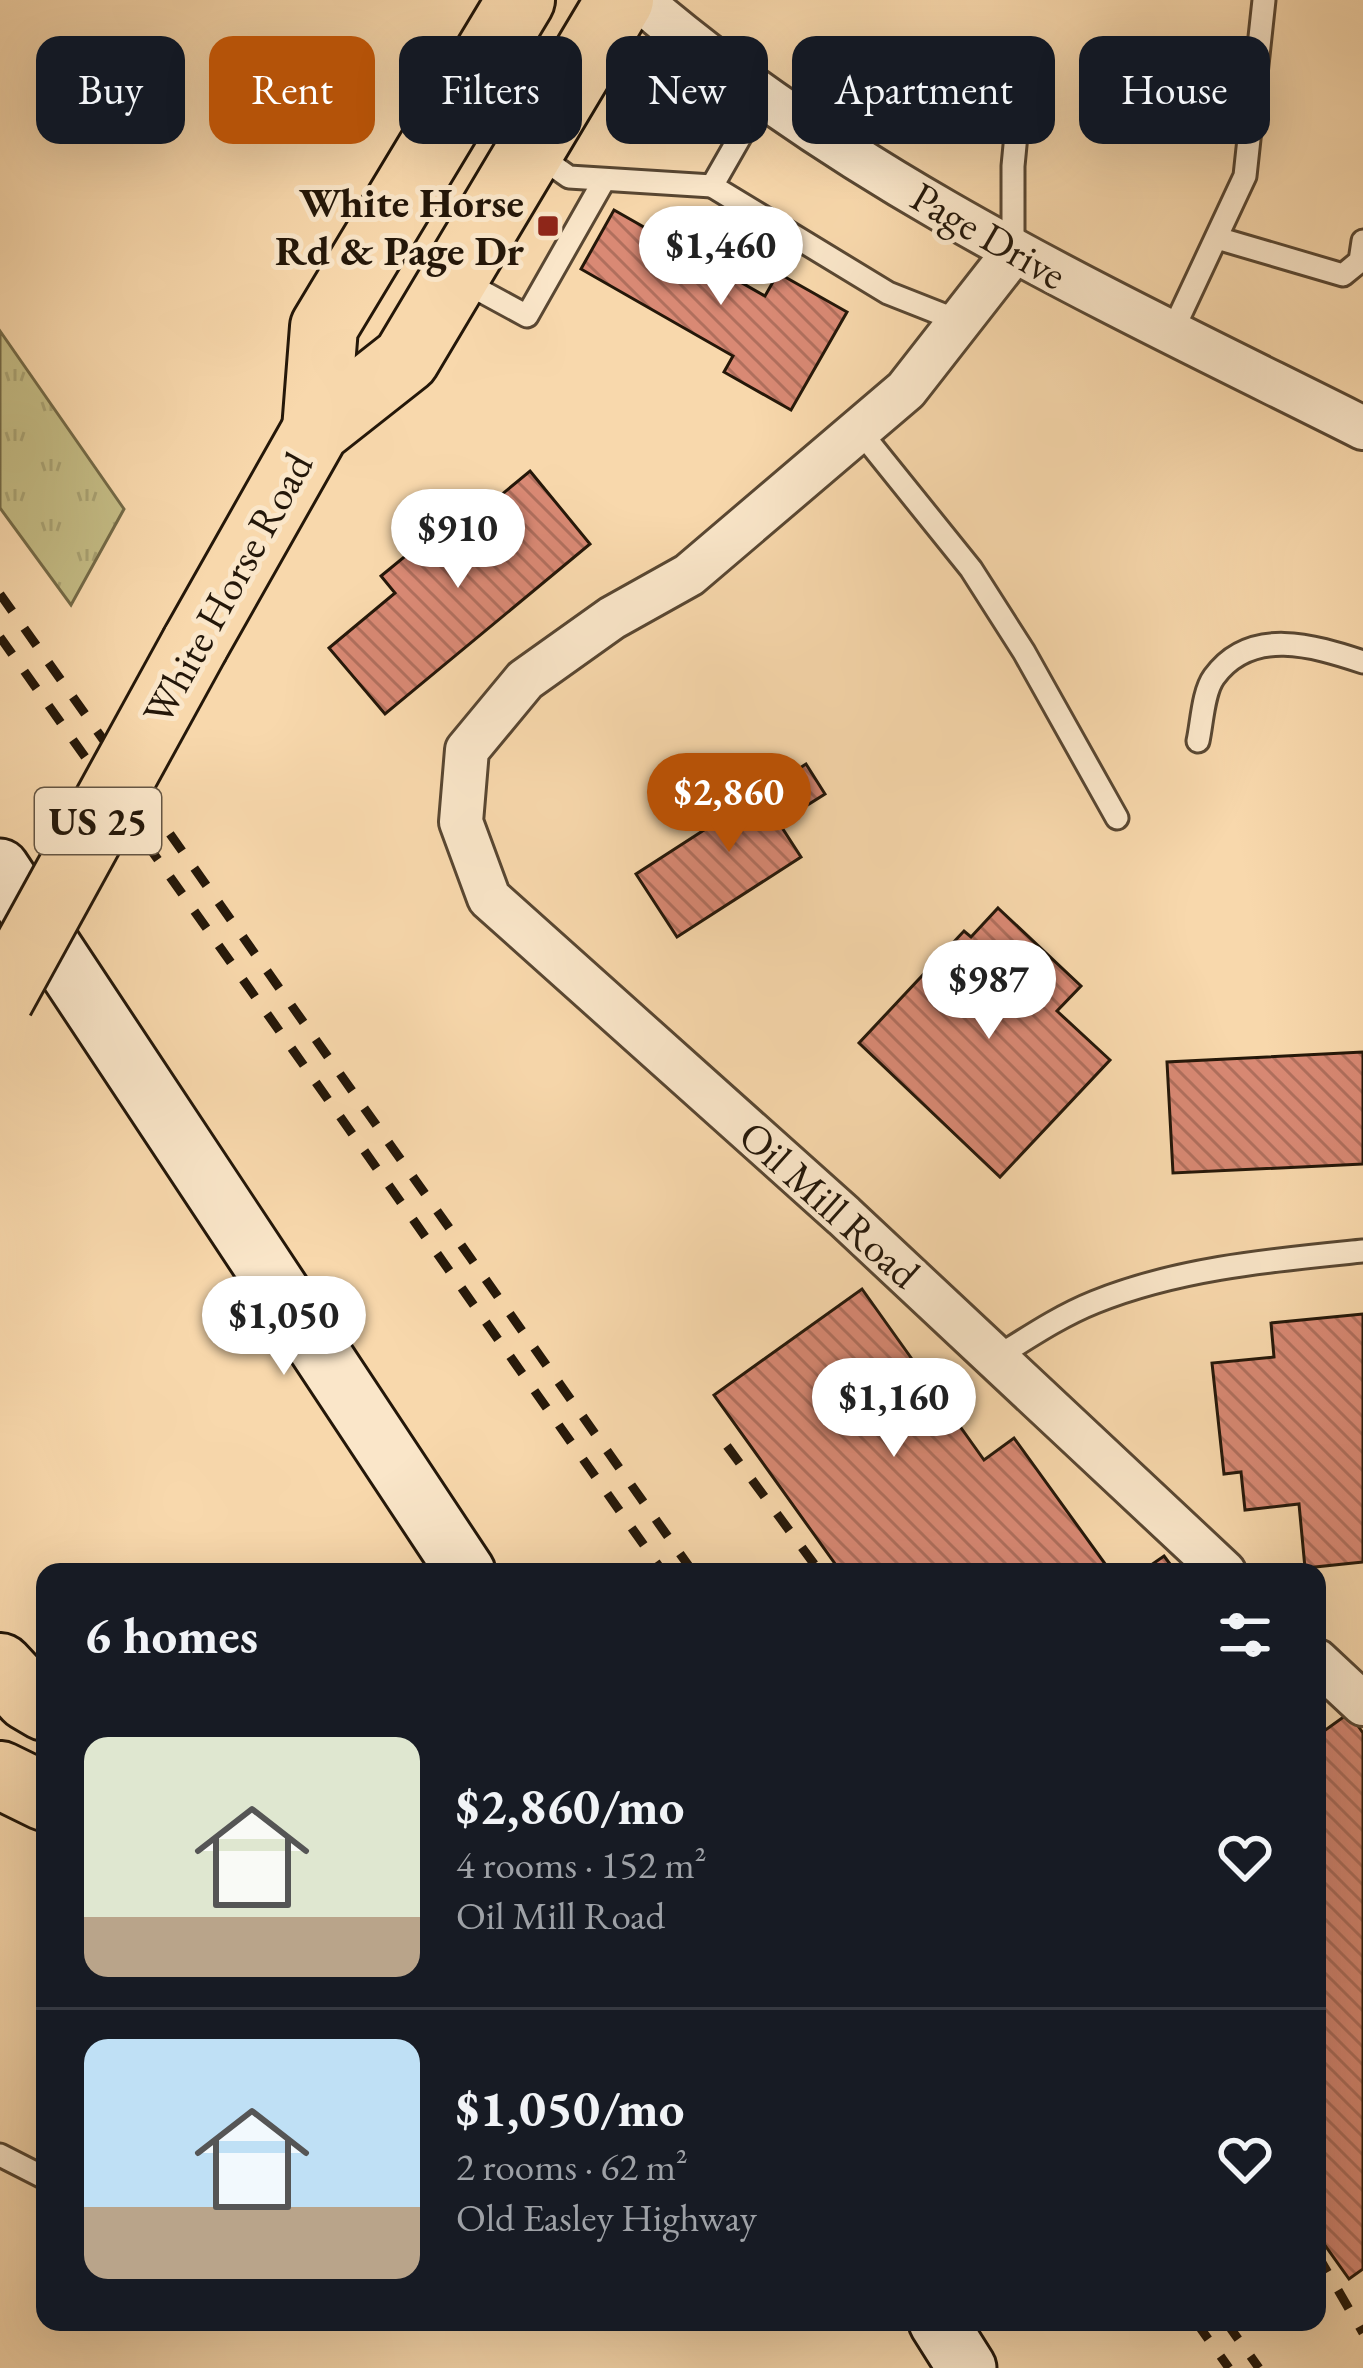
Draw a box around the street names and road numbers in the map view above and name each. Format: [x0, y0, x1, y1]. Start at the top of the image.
street label: Page Drive [901, 169, 1076, 302]
street label: White Horse Road [130, 442, 325, 734]
road number: US 25 [35, 788, 161, 854]
street label: Oil Mill Road [728, 1109, 932, 1301]

